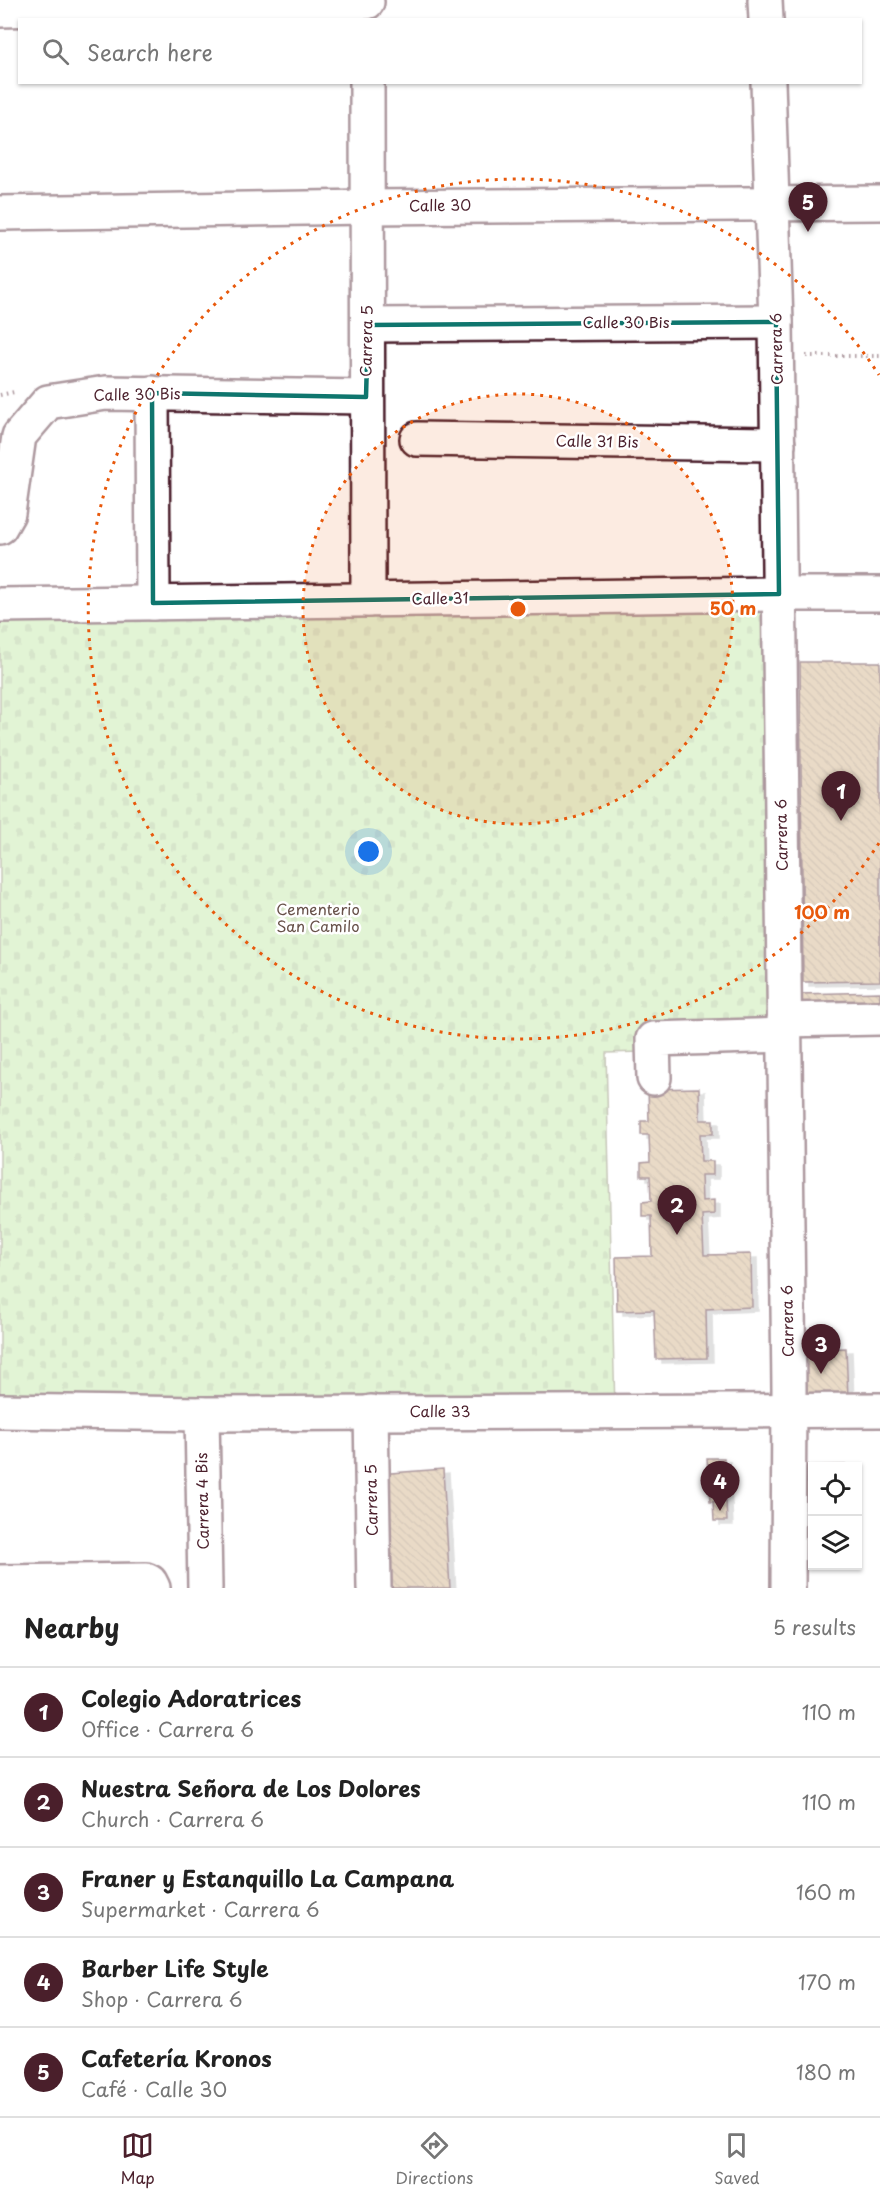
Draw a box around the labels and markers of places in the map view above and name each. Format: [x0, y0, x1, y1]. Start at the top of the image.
pin: 5 [788, 182, 828, 232]
centre of rings [508, 599, 528, 619]
pin: 1 [822, 772, 860, 821]
pin: 2 [658, 1186, 696, 1235]
pin: 3 [802, 1324, 840, 1374]
pin: 4 [700, 1462, 740, 1511]

